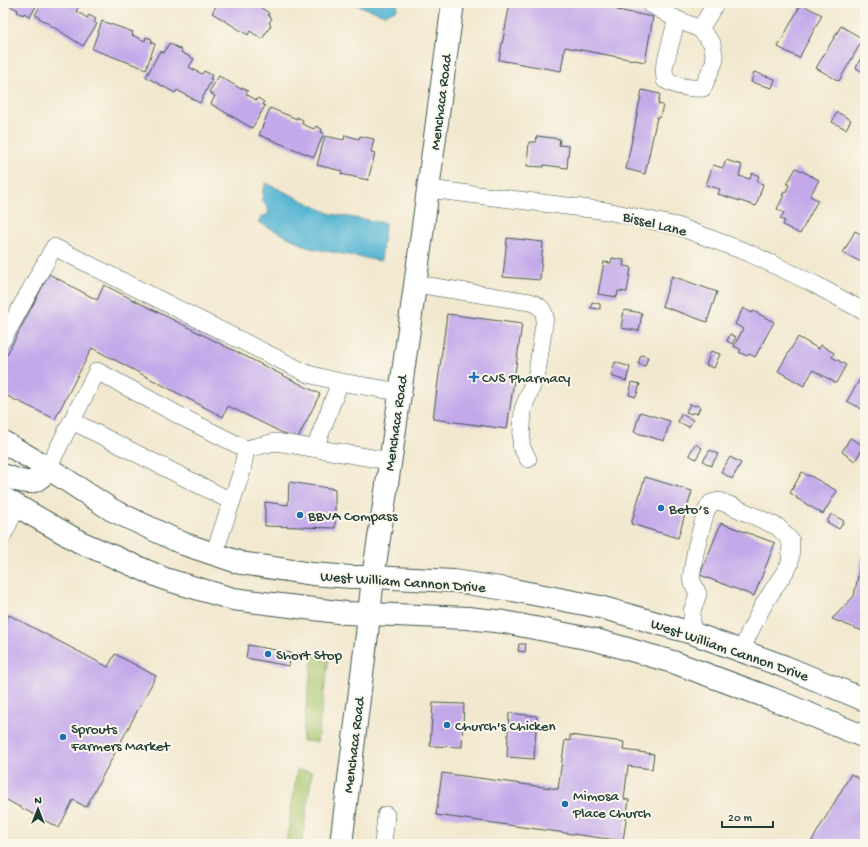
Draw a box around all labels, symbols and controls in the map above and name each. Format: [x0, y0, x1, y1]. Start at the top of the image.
street label: Menchaca Road [427, 52, 457, 151]
street label: Bissel Lane [620, 208, 689, 242]
place label: CVS Pharmacy [482, 370, 571, 388]
marker: CVS Pharmacy [469, 372, 479, 382]
street label: Menchaca Road [381, 373, 413, 472]
place label: Beto’s [668, 501, 709, 519]
marker: Beto’s [656, 503, 666, 513]
place label: BBVA Compass [307, 508, 398, 526]
marker: BBVA Compass [295, 510, 305, 520]
street label: West William Cannon Drive [319, 568, 487, 598]
street label: West William Cannon Drive [648, 615, 811, 686]
place label: Short Stop [276, 647, 343, 665]
marker: Short Stop [263, 649, 273, 659]
street label: Menchaca Road [340, 695, 370, 794]
place label: Church's Chicken [455, 718, 556, 736]
marker: Church's Chicken [442, 720, 452, 730]
place label: Sprouts Farmers Market [70, 721, 172, 756]
marker: Sprouts Farmers Market [58, 732, 68, 742]
place label: Mimosa Place Church [572, 788, 651, 823]
north arrow [18, 789, 58, 829]
text: N [34, 795, 42, 807]
marker: Mimosa Place Church [560, 799, 570, 809]
scale bar [722, 803, 773, 829]
text: 20 m [728, 812, 753, 826]

